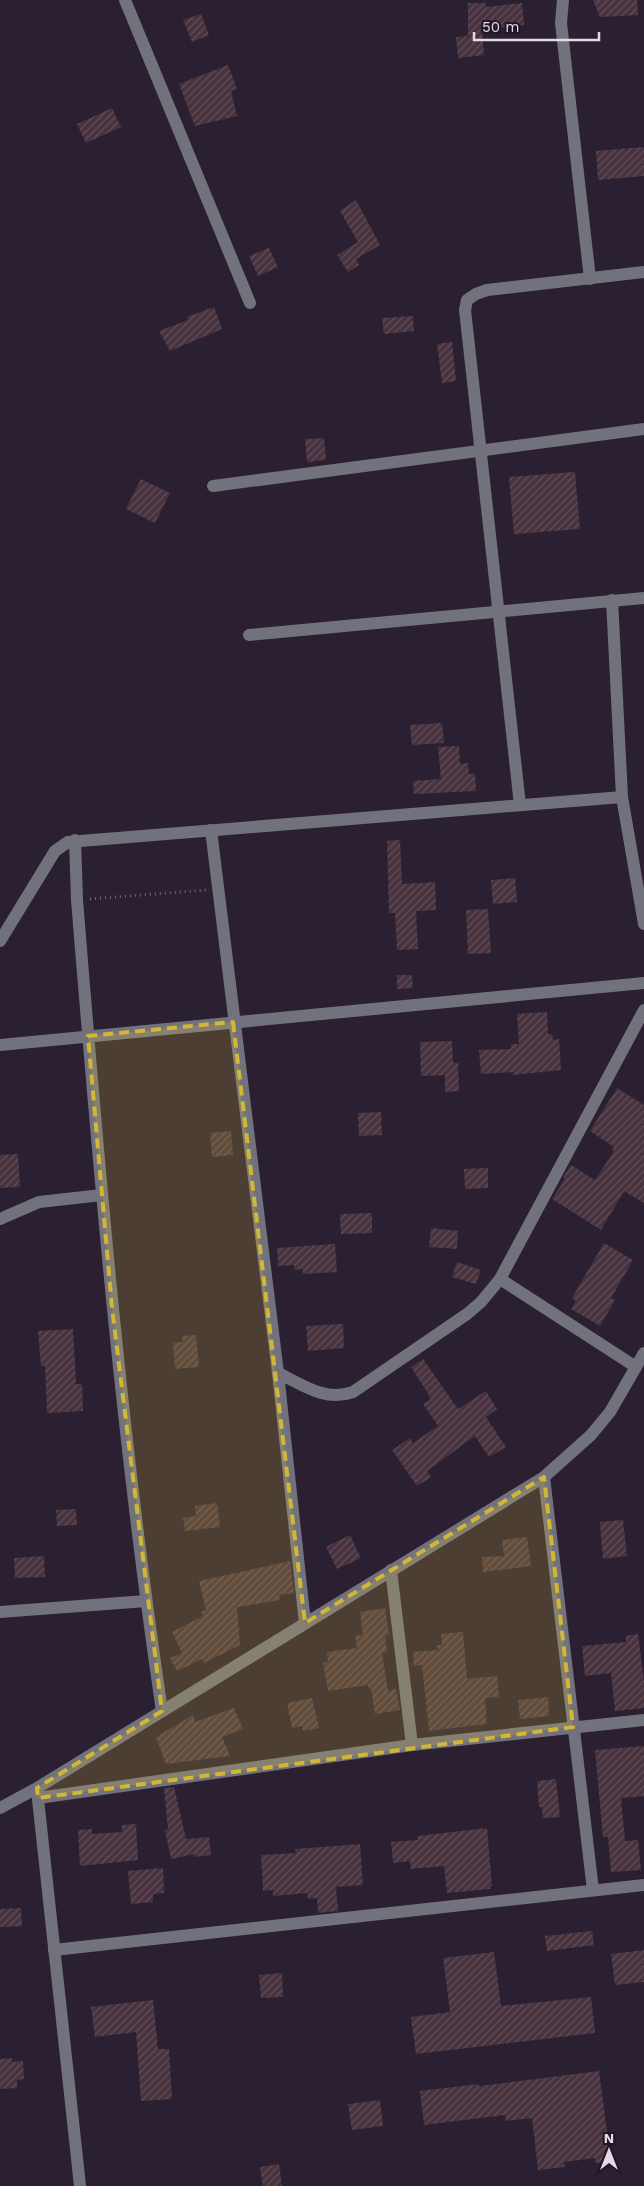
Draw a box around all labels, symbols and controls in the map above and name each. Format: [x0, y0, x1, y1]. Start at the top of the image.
scale bar [474, 10, 599, 42]
text: 50 m [482, 18, 519, 36]
north arrow [584, 2126, 634, 2176]
text: N [604, 2130, 614, 2146]

